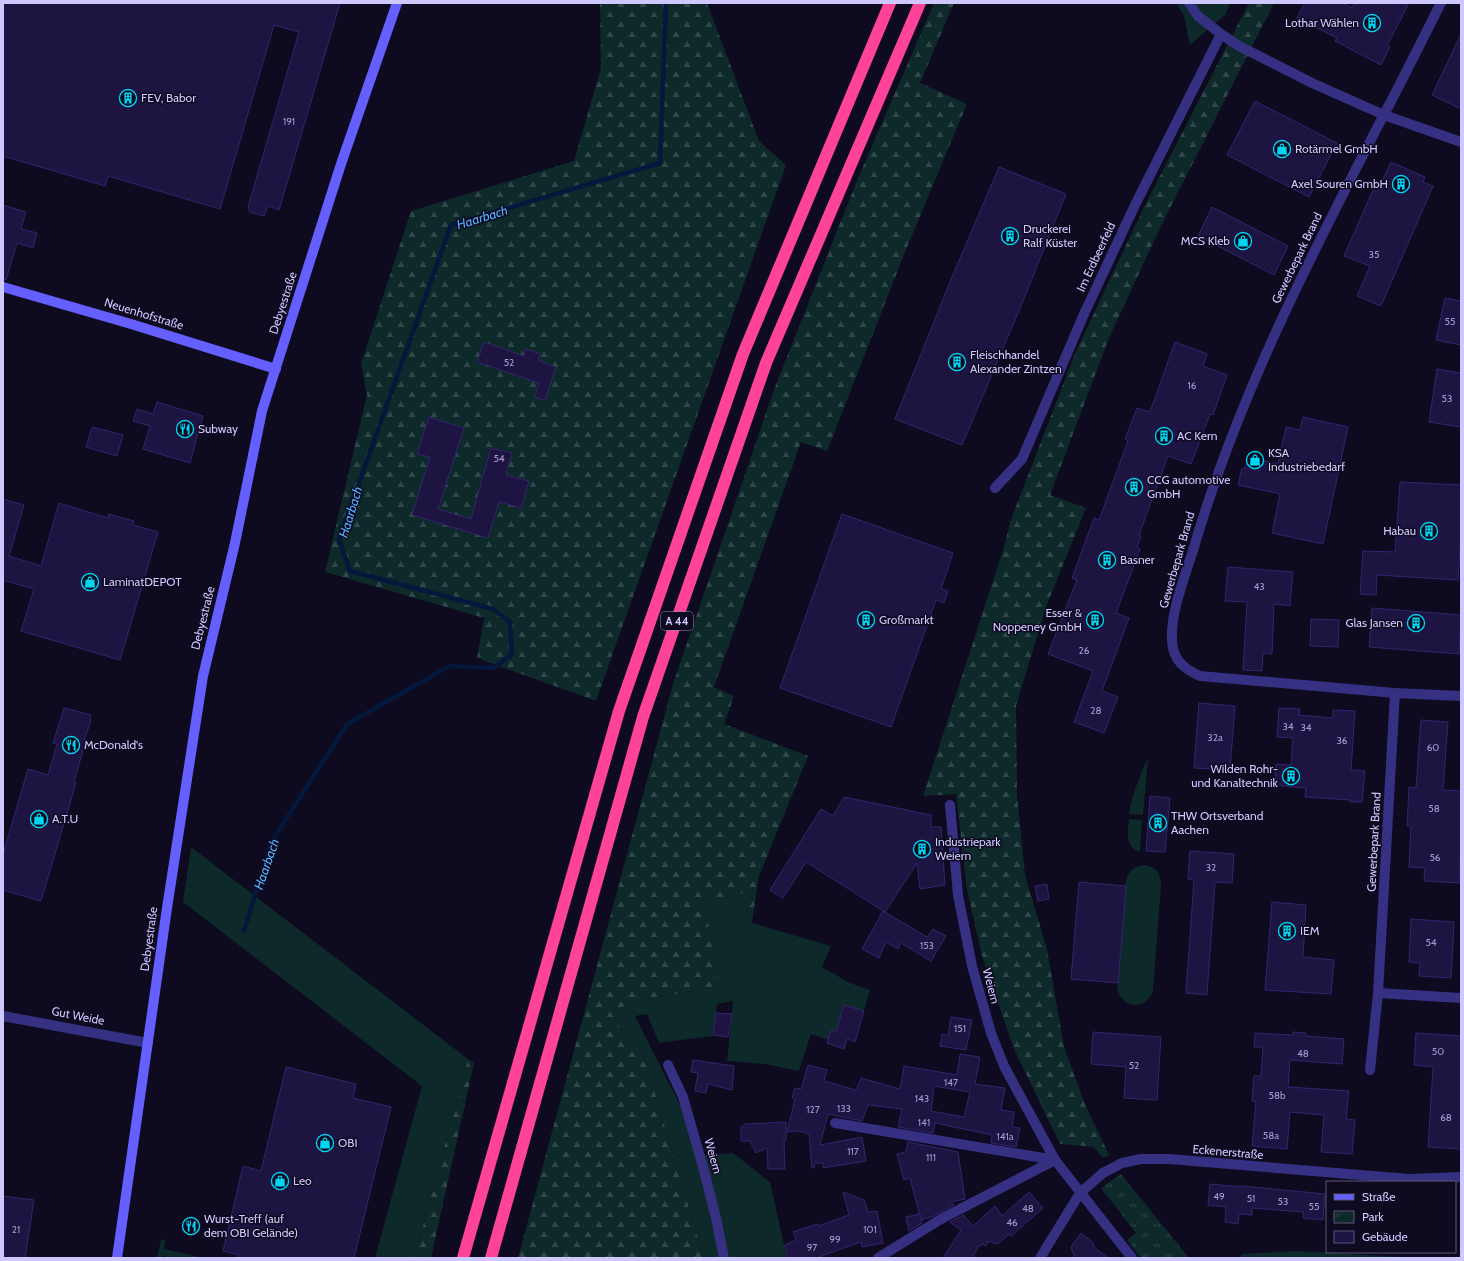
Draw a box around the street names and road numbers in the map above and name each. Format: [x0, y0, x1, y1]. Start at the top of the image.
street label: Gewerbepark Brand [1268, 210, 1325, 306]
street label: Im Erdbeerfeld [1073, 220, 1118, 294]
street label: Debyestraße [265, 270, 300, 336]
street label: Neuenhofstraße [103, 294, 186, 333]
street label: Gewerbepark Brand [1156, 510, 1197, 610]
street label: Debyestraße [187, 585, 218, 651]
road number: A 44 [661, 612, 693, 630]
street label: Gewerbepark Brand [1363, 792, 1384, 892]
street label: Debyestraße [137, 906, 160, 972]
street label: Weiern [980, 966, 1003, 1006]
street label: Gut Weide [50, 1003, 106, 1028]
street label: Weiern [701, 1136, 726, 1176]
street label: Eckenerstraße [1192, 1141, 1264, 1162]

